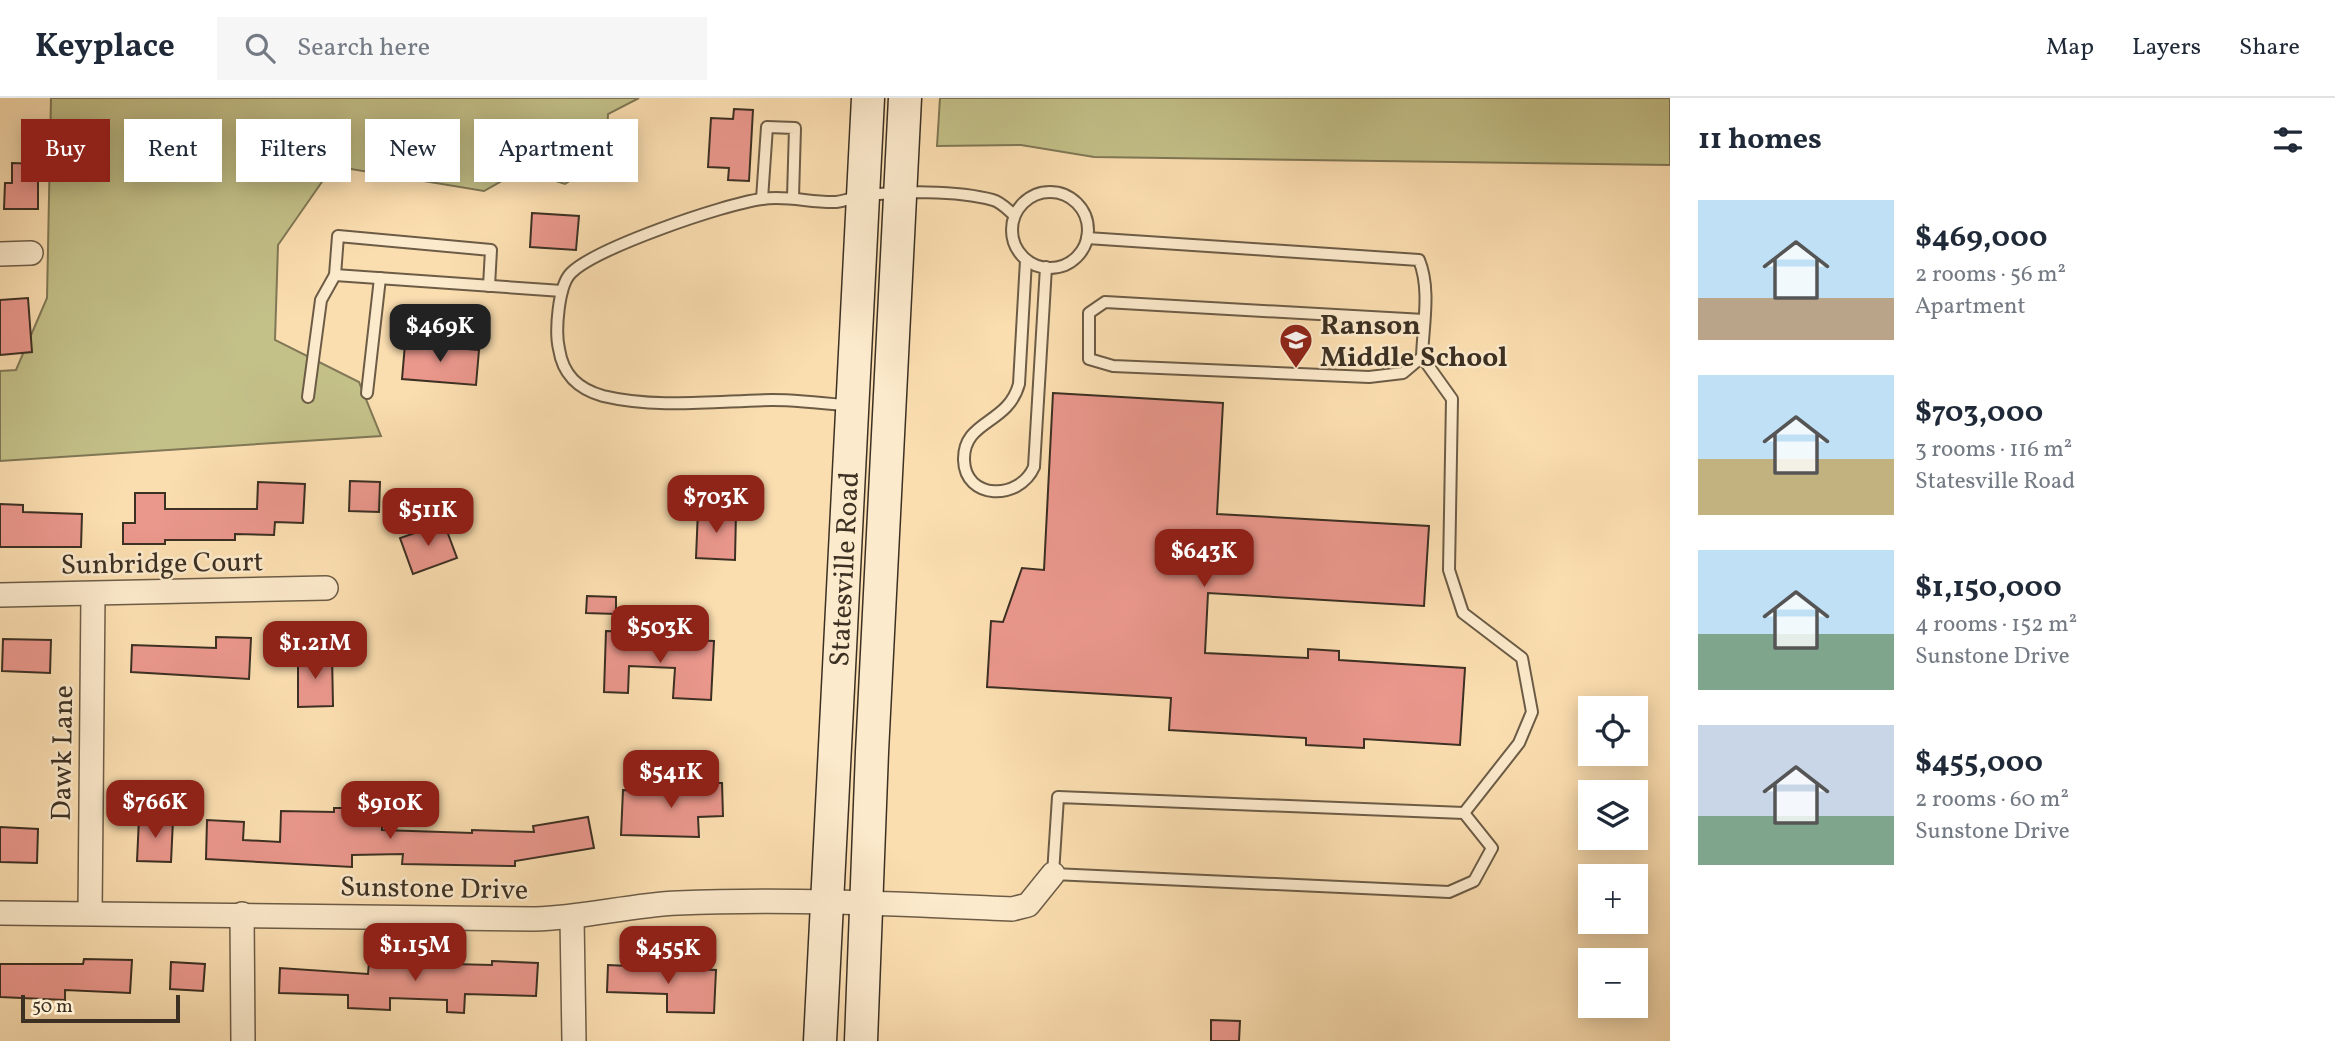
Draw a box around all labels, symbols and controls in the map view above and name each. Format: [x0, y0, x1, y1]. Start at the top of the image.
search box [217, 17, 707, 80]
text: Keyplace [35, 25, 175, 71]
icon: search [241, 29, 279, 67]
text: Search here [297, 30, 430, 66]
text: Map [2046, 31, 2094, 65]
text: Layers [2132, 31, 2201, 65]
text: Share [2239, 31, 2300, 65]
chip: Buy [21, 119, 110, 182]
chip: Rent [124, 119, 222, 182]
chip: Filters [236, 119, 351, 182]
chip: New [365, 119, 460, 182]
chip: Apartment [474, 119, 638, 182]
text: 11 homes [1698, 119, 1822, 161]
icon: filters [2269, 121, 2307, 159]
text: $469,000 [1915, 217, 2048, 259]
icon: home [1754, 228, 1838, 312]
text: 2 rooms · 56 m² [1915, 259, 2066, 291]
text: Apartment [1915, 291, 2026, 323]
pin: $469K [391, 304, 489, 364]
place label: Ranson Middle School [1320, 307, 1508, 378]
text: $469K [406, 311, 474, 343]
school or university icon: Ranson Middle School [1277, 321, 1315, 370]
text: $703,000 [1915, 392, 2043, 434]
icon: home [1754, 403, 1838, 487]
text: 3 rooms · 116 m² [1915, 434, 2072, 466]
text: Statesville Road [1915, 466, 2075, 498]
street label: Statesville Road [821, 471, 870, 668]
pin: $703K [667, 476, 765, 535]
text: $703K [683, 482, 749, 514]
pin: $511K [379, 489, 477, 548]
text: $511K [398, 495, 458, 527]
pin: $643K [1155, 530, 1253, 589]
text: $643K [1171, 536, 1237, 568]
street label: Sunbridge Court [60, 543, 264, 586]
text: $1,150,000 [1915, 567, 2062, 609]
icon: home [1754, 578, 1838, 662]
pin: $503K [611, 606, 709, 665]
text: 4 rooms · 152 m² [1915, 609, 2077, 641]
text: $503K [627, 612, 693, 644]
pin: $1.21M [258, 622, 372, 681]
text: $1.21M [279, 628, 351, 660]
text: Sunstone Drive [1915, 641, 2070, 673]
street label: Dawk Lane [43, 685, 84, 821]
map controls [1578, 696, 1648, 1018]
button: locate [1578, 696, 1648, 766]
text: $455,000 [1915, 742, 2043, 784]
pin: $541K [622, 750, 720, 810]
icon: home [1754, 753, 1838, 837]
text: $541K [639, 757, 703, 789]
pin: $766K [106, 780, 204, 840]
button: layers [1578, 780, 1648, 850]
pin: $910K [341, 782, 439, 841]
text: 2 rooms · 60 m² [1915, 784, 2069, 816]
text: $766K [122, 787, 188, 819]
text: $910K [357, 788, 423, 820]
text: Sunstone Drive [1915, 816, 2070, 848]
button: + [1578, 864, 1648, 934]
street label: Sunstone Drive [339, 868, 528, 911]
pin: $1.15M [358, 924, 472, 983]
pin: $455K [619, 926, 717, 986]
text: $1.15M [379, 930, 451, 962]
text: $455K [635, 933, 701, 965]
button: − [1578, 948, 1648, 1018]
scale bar [21, 992, 180, 1024]
text: 50 m [32, 994, 73, 1020]

